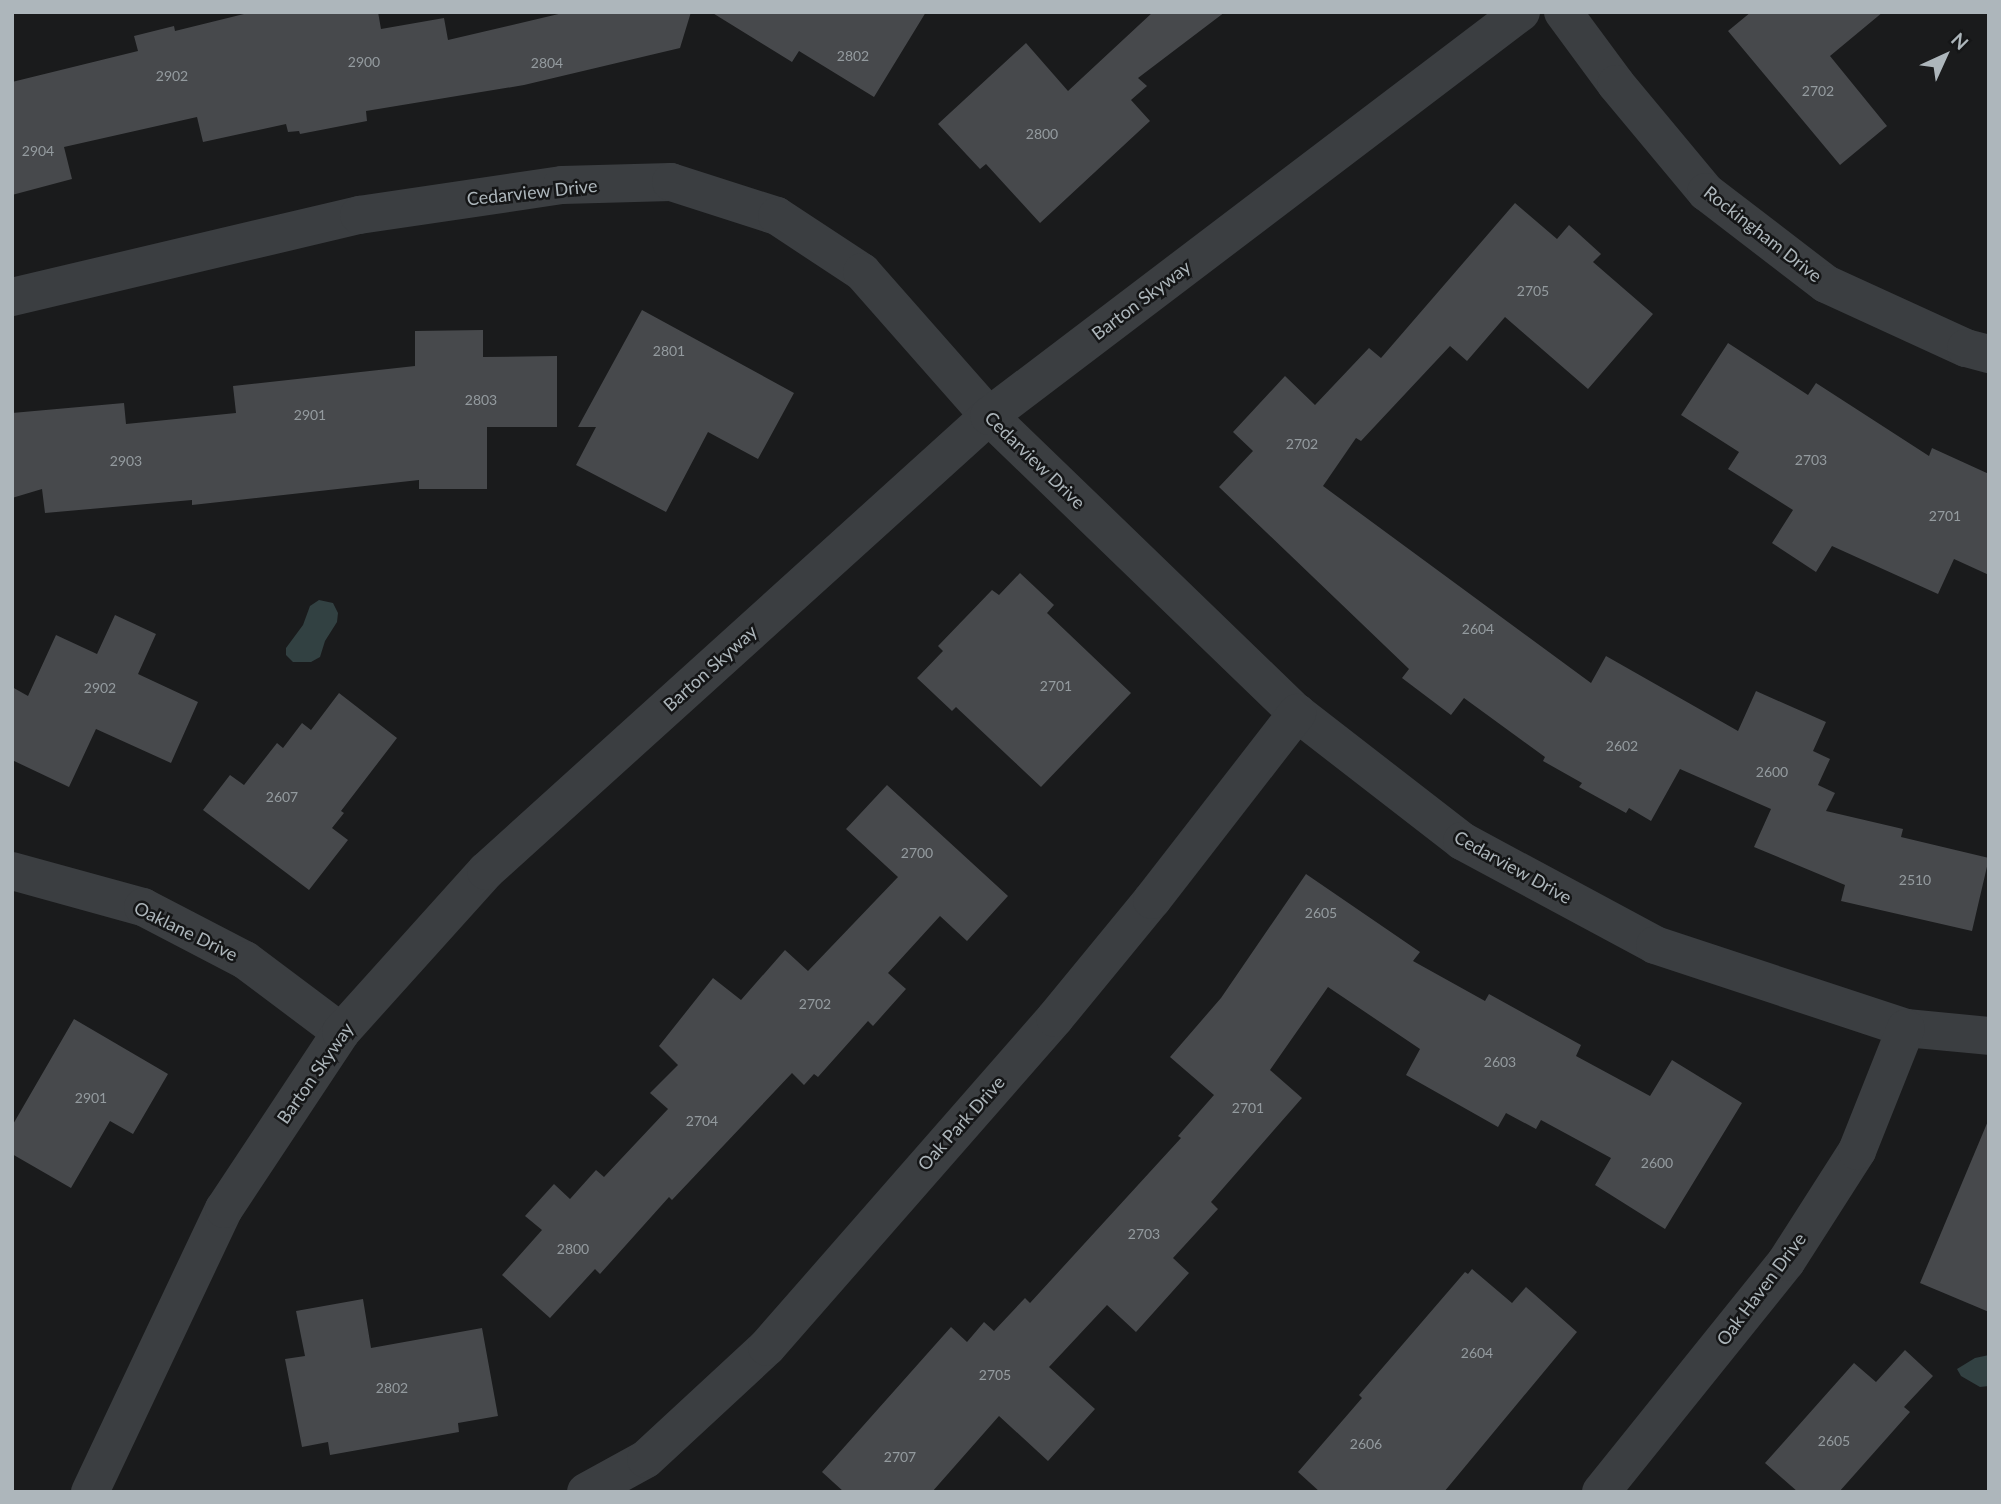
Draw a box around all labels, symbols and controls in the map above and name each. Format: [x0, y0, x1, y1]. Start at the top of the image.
north arrow [1910, 21, 1980, 91]
text: N [1947, 27, 1974, 54]
house number: 2802 [837, 48, 869, 64]
house number: 2900 [348, 54, 380, 70]
house number: 2804 [531, 55, 563, 71]
house number: 2902 [156, 68, 188, 84]
house number: 2702 [1802, 83, 1834, 99]
house number: 2800 [1026, 126, 1058, 142]
house number: 2904 [22, 143, 54, 159]
street label: Cedarview Drive [465, 174, 599, 210]
street label: Rockingham Drive [1700, 181, 1826, 287]
street label: Barton Skyway [1087, 256, 1195, 344]
house number: 2705 [1517, 283, 1549, 299]
house number: 2801 [653, 343, 685, 359]
house number: 2803 [465, 392, 497, 408]
house number: 2901 [294, 407, 326, 423]
street label: Cedarview Drive [980, 407, 1090, 513]
house number: 2702 [1286, 436, 1318, 452]
house number: 2703 [1795, 452, 1827, 468]
house number: 2903 [110, 453, 142, 469]
house number: 2701 [1929, 508, 1961, 524]
street label: Barton Skyway [659, 620, 761, 716]
house number: 2604 [1462, 621, 1494, 637]
house number: 2701 [1040, 678, 1072, 694]
house number: 2902 [84, 680, 116, 696]
house number: 2602 [1606, 738, 1638, 754]
house number: 2600 [1756, 764, 1788, 780]
house number: 2607 [266, 789, 298, 805]
street label: Cedarview Drive [1450, 826, 1576, 908]
house number: 2700 [901, 845, 933, 861]
house number: 2510 [1899, 872, 1931, 888]
street label: Oaklane Drive [131, 897, 241, 965]
house number: 2605 [1305, 905, 1337, 921]
house number: 2702 [799, 996, 831, 1012]
street label: Barton Skyway [272, 1018, 358, 1128]
house number: 2603 [1484, 1054, 1516, 1070]
street label: Oak Park Drive [913, 1071, 1009, 1175]
house number: 2901 [75, 1090, 107, 1106]
house number: 2701 [1232, 1100, 1264, 1116]
house number: 2704 [686, 1113, 718, 1129]
house number: 2600 [1641, 1155, 1673, 1171]
house number: 2703 [1128, 1226, 1160, 1242]
street label: Oak Haven Drive [1712, 1229, 1810, 1349]
house number: 2800 [557, 1241, 589, 1257]
house number: 2604 [1461, 1345, 1493, 1361]
house number: 2705 [979, 1367, 1011, 1383]
house number: 2802 [376, 1380, 408, 1396]
house number: 2605 [1818, 1433, 1850, 1449]
house number: 2606 [1350, 1436, 1382, 1452]
house number: 2707 [884, 1449, 916, 1465]

